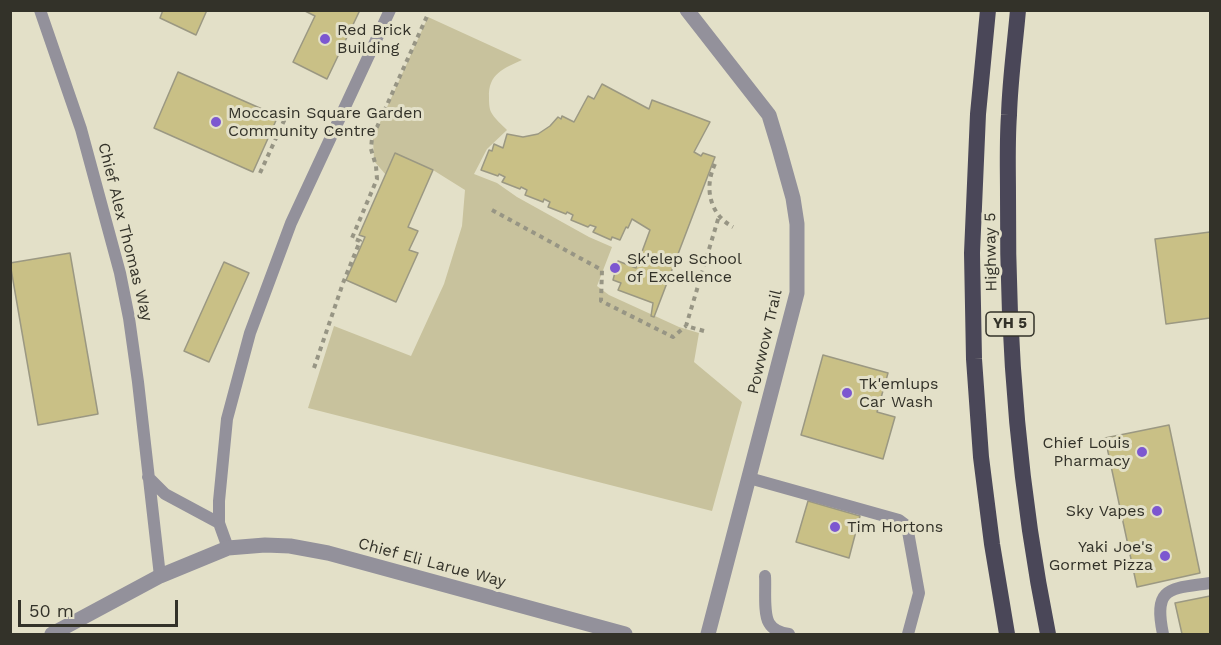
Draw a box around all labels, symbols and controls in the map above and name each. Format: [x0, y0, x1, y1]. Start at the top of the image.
place label: Red Brick Building [337, 20, 411, 58]
marker: Red Brick Building [318, 32, 332, 46]
place label: Moccasin Square Garden Community Centre [228, 103, 422, 141]
marker: Moccasin Square Garden Community Centre [209, 115, 223, 129]
street label: Chief Alex Thomas Way [94, 141, 156, 323]
street label: Highway 5 [981, 212, 1001, 292]
place label: Sk'elep School of Excellence [627, 249, 742, 287]
marker: Sk'elep School of Excellence [608, 261, 622, 275]
street label: Powwow Trail [744, 288, 786, 396]
road number: YH 5 [986, 312, 1034, 336]
place label: Tk'emlups Car Wash [859, 374, 939, 412]
marker: Tk'emlups Car Wash [840, 386, 854, 400]
place label: Chief Louis Pharmacy [1042, 433, 1130, 471]
marker: Chief Louis Pharmacy [1135, 445, 1149, 459]
place label: Sky Vapes [1066, 501, 1145, 521]
marker: Sky Vapes [1150, 504, 1164, 518]
place label: Tim Hortons [847, 517, 943, 537]
marker: Tim Hortons [828, 520, 842, 534]
street label: Chief Eli Larue Way [356, 534, 508, 592]
place label: Yaki Joe's Gormet Pizza [1049, 537, 1153, 575]
marker: Yaki Joe's Gormet Pizza [1158, 549, 1172, 563]
scale bar [21, 588, 182, 626]
text: 50 m [29, 600, 74, 621]

